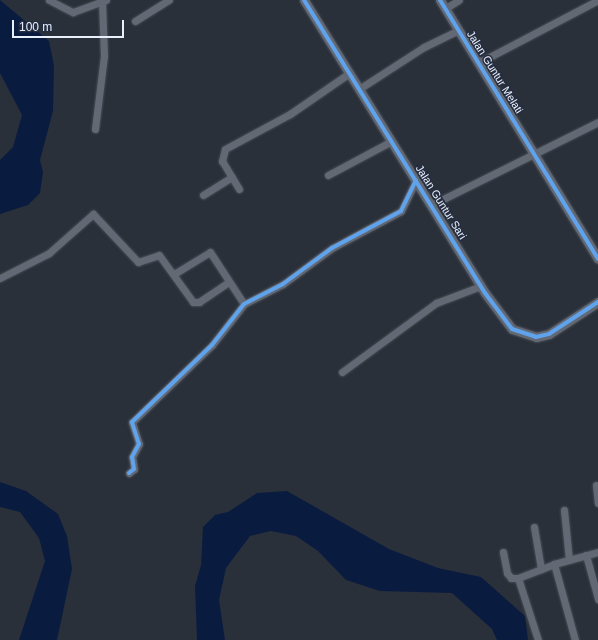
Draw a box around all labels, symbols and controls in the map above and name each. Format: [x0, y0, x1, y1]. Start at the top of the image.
scale bar [14, 12, 126, 38]
text: 100 m [19, 20, 52, 34]
street label: Jalan Guntur Melati [464, 28, 526, 116]
street label: Jalan Guntur Sari [413, 162, 469, 242]

